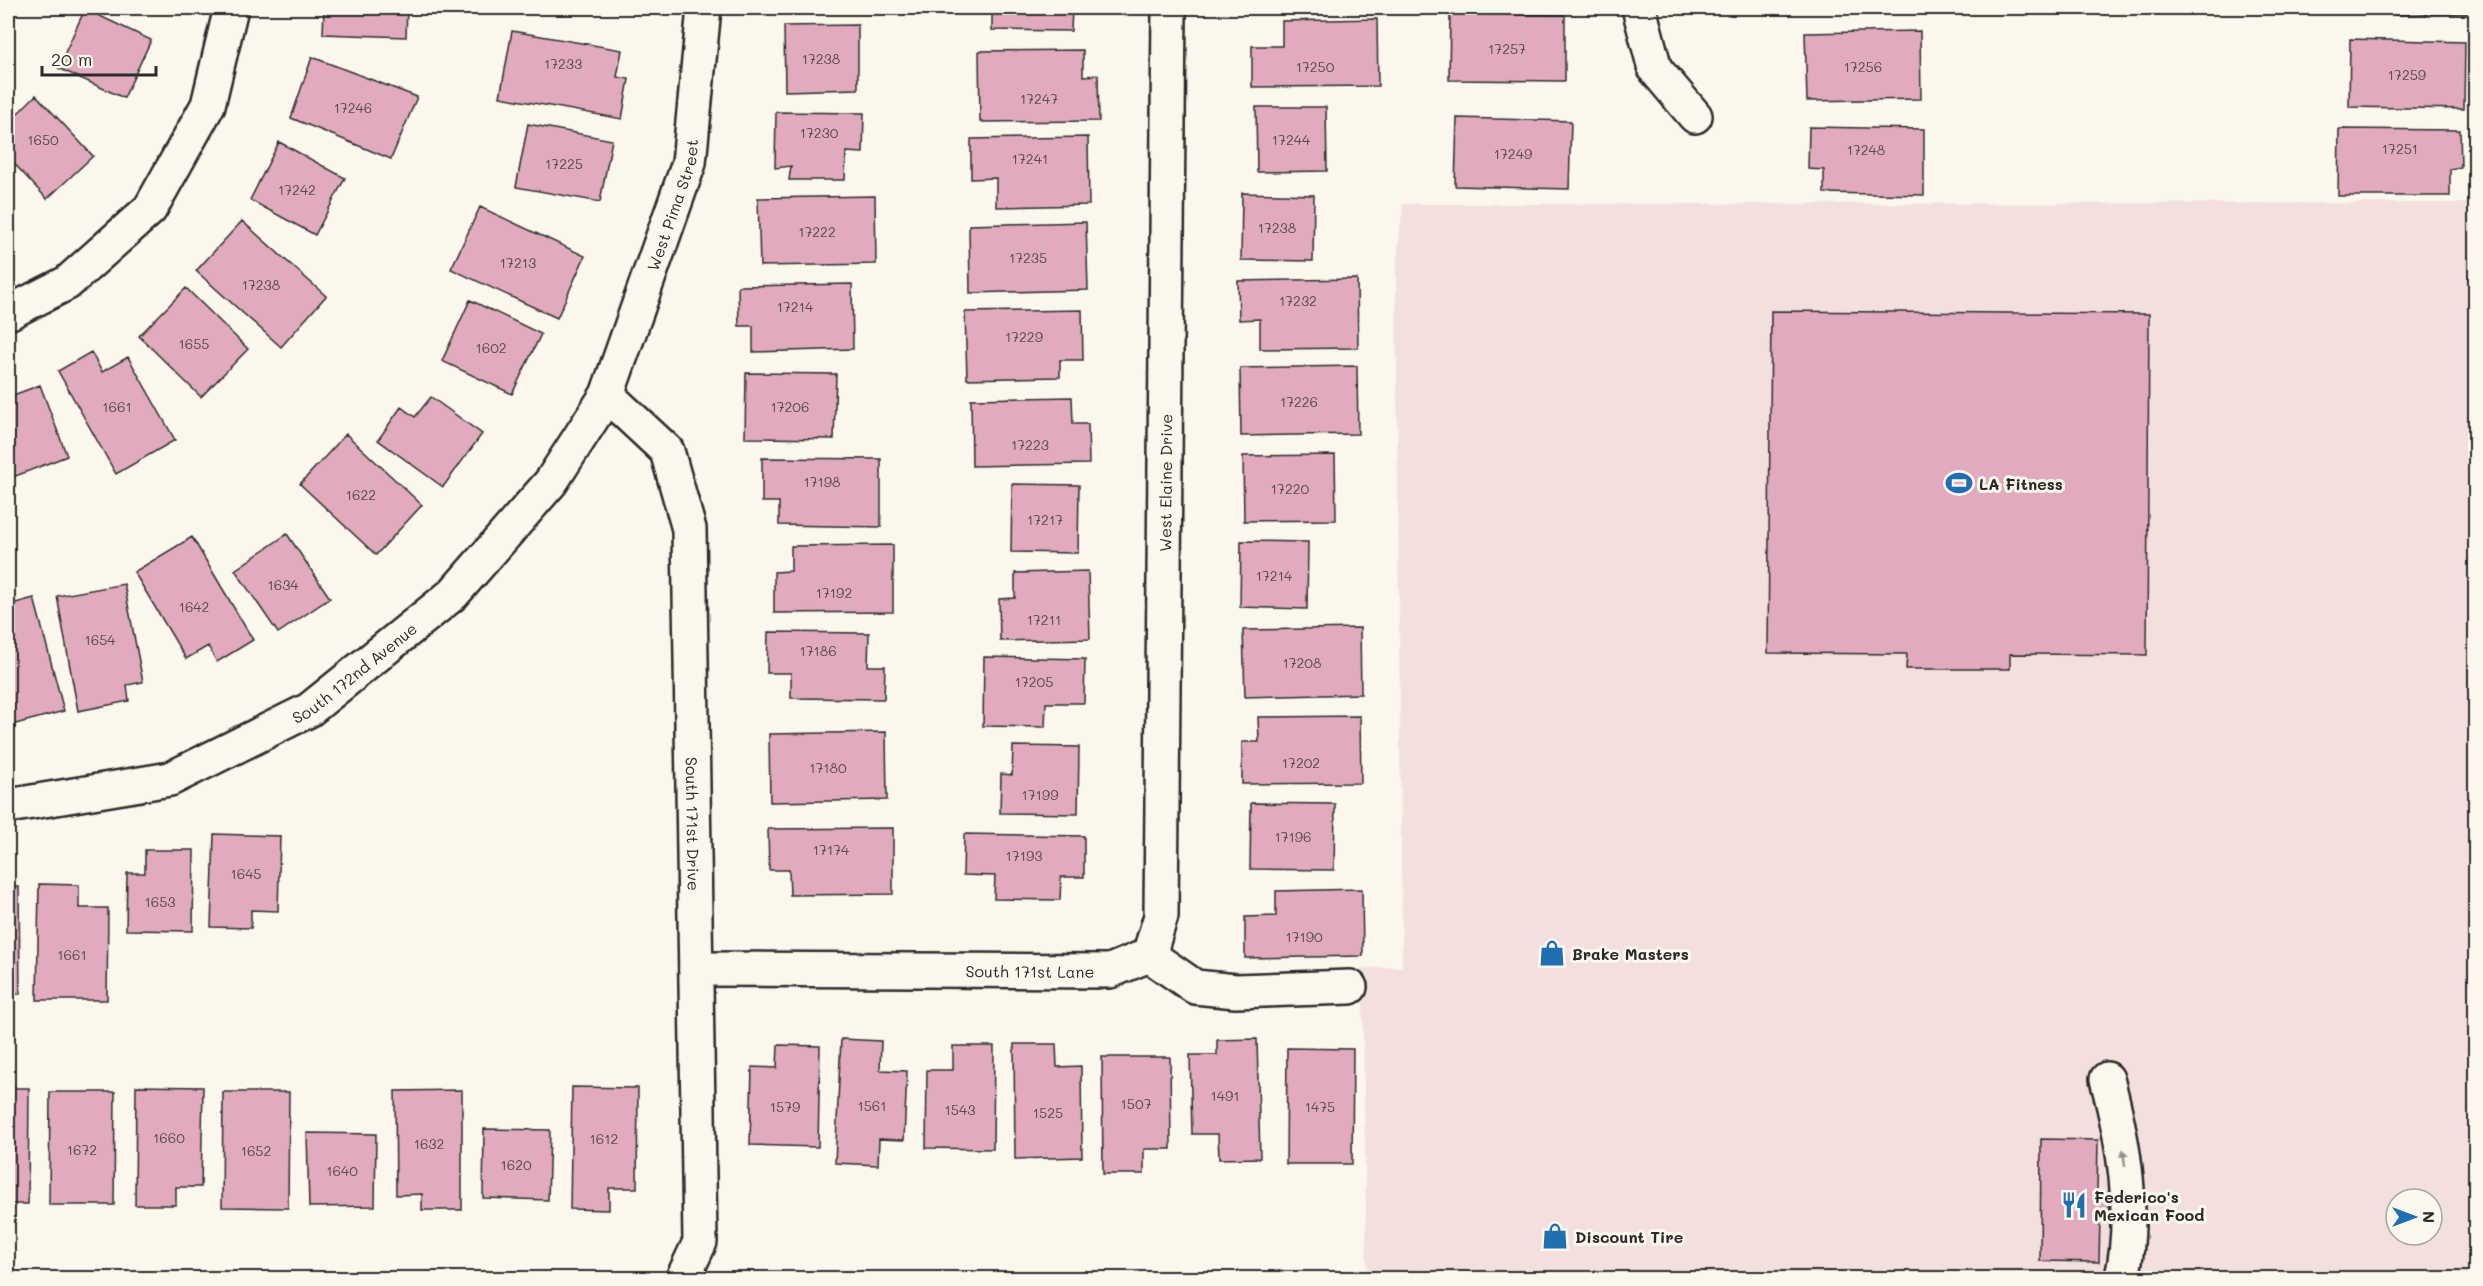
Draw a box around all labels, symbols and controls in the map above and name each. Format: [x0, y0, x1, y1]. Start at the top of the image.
scale bar [42, 39, 156, 77]
house number: 17257 [1488, 39, 1526, 58]
text: 20 m [51, 47, 92, 71]
house number: 17238 [802, 49, 840, 68]
house number: 17233 [544, 54, 582, 73]
house number: 17250 [1296, 57, 1335, 76]
house number: 17256 [1844, 57, 1882, 76]
house number: 17259 [2388, 65, 2426, 84]
house number: 17247 [1020, 89, 1058, 108]
house number: 17246 [334, 98, 372, 117]
house number: 17230 [800, 123, 839, 142]
house number: 1650 [27, 130, 59, 149]
house number: 17244 [1272, 130, 1311, 149]
street label: West Pima Street [641, 138, 702, 273]
house number: 17251 [2382, 139, 2418, 158]
house number: 17248 [1847, 140, 1885, 159]
house number: 17249 [1494, 144, 1532, 163]
house number: 17241 [1012, 149, 1048, 168]
house number: 17225 [545, 154, 583, 173]
house number: 17242 [278, 180, 316, 199]
house number: 17238 [1258, 218, 1296, 237]
house number: 17222 [798, 222, 836, 241]
house number: 17235 [1009, 248, 1047, 267]
house number: 17213 [500, 253, 536, 272]
house number: 17238 [242, 275, 280, 294]
house number: 17232 [1279, 291, 1317, 310]
house number: 17214 [777, 297, 814, 316]
house number: 17229 [1005, 327, 1043, 346]
house number: 1655 [178, 334, 210, 353]
house number: 1602 [475, 338, 507, 357]
house number: 17226 [1280, 392, 1318, 411]
house number: 1661 [102, 397, 132, 416]
house number: 17206 [771, 397, 809, 416]
street label: West Elaine Drive [1154, 414, 1176, 552]
house number: 17223 [1011, 435, 1049, 454]
sports icon: LA Fitness [1944, 468, 1974, 498]
house number: 17198 [803, 472, 841, 491]
place label: LA Fitness [1979, 473, 2063, 494]
house number: 17220 [1271, 479, 1309, 498]
house number: 1622 [346, 485, 376, 504]
house number: 17217 [1027, 510, 1063, 529]
house number: 17214 [1256, 566, 1293, 585]
house number: 1634 [267, 575, 299, 594]
house number: 17192 [816, 583, 852, 602]
house number: 1642 [179, 597, 209, 616]
house number: 17211 [1027, 610, 1061, 629]
street label: South 172nd Avenue [288, 617, 421, 727]
house number: 1654 [84, 630, 116, 649]
house number: 17186 [799, 641, 837, 660]
house number: 17208 [1283, 653, 1321, 672]
house number: 17205 [1015, 672, 1053, 691]
house number: 17202 [1282, 753, 1320, 772]
street label: South 171st Drive [682, 757, 705, 891]
house number: 17180 [809, 758, 847, 777]
house number: 17199 [1022, 785, 1058, 804]
house number: 17196 [1274, 827, 1312, 846]
house number: 17174 [813, 840, 850, 859]
house number: 17193 [1006, 846, 1042, 865]
house number: 1645 [230, 864, 262, 883]
house number: 1653 [144, 892, 176, 911]
house number: 17190 [1285, 927, 1323, 946]
shop icon: Brake Masters [1537, 938, 1567, 968]
place label: Brake Masters [1572, 943, 1689, 964]
house number: 1661 [57, 945, 87, 964]
street label: South 171st Lane [966, 960, 1094, 981]
house number: 1491 [1210, 1086, 1240, 1105]
house number: 1507 [1121, 1094, 1152, 1113]
house number: 1561 [857, 1096, 887, 1115]
house number: 1579 [770, 1097, 800, 1116]
house number: 1475 [1305, 1097, 1335, 1116]
house number: 1543 [945, 1100, 975, 1119]
house number: 1525 [1033, 1103, 1063, 1122]
house number: 1660 [153, 1128, 185, 1147]
house number: 1612 [590, 1129, 618, 1148]
house number: 1632 [414, 1134, 444, 1153]
house number: 1672 [67, 1140, 97, 1159]
house number: 1652 [241, 1141, 271, 1160]
one-way arrow [2119, 1148, 2128, 1167]
house number: 1620 [500, 1155, 532, 1174]
house number: 1640 [326, 1161, 358, 1180]
place label: Federico's Mexican Food [2094, 1186, 2204, 1225]
north arrow [2384, 1187, 2444, 1247]
restaurant icon: Federico's Mexican Food [2059, 1190, 2089, 1220]
text: N [2419, 1211, 2440, 1223]
shop icon: Discount Tire [1540, 1221, 1570, 1251]
place label: Discount Tire [1575, 1226, 1683, 1247]

